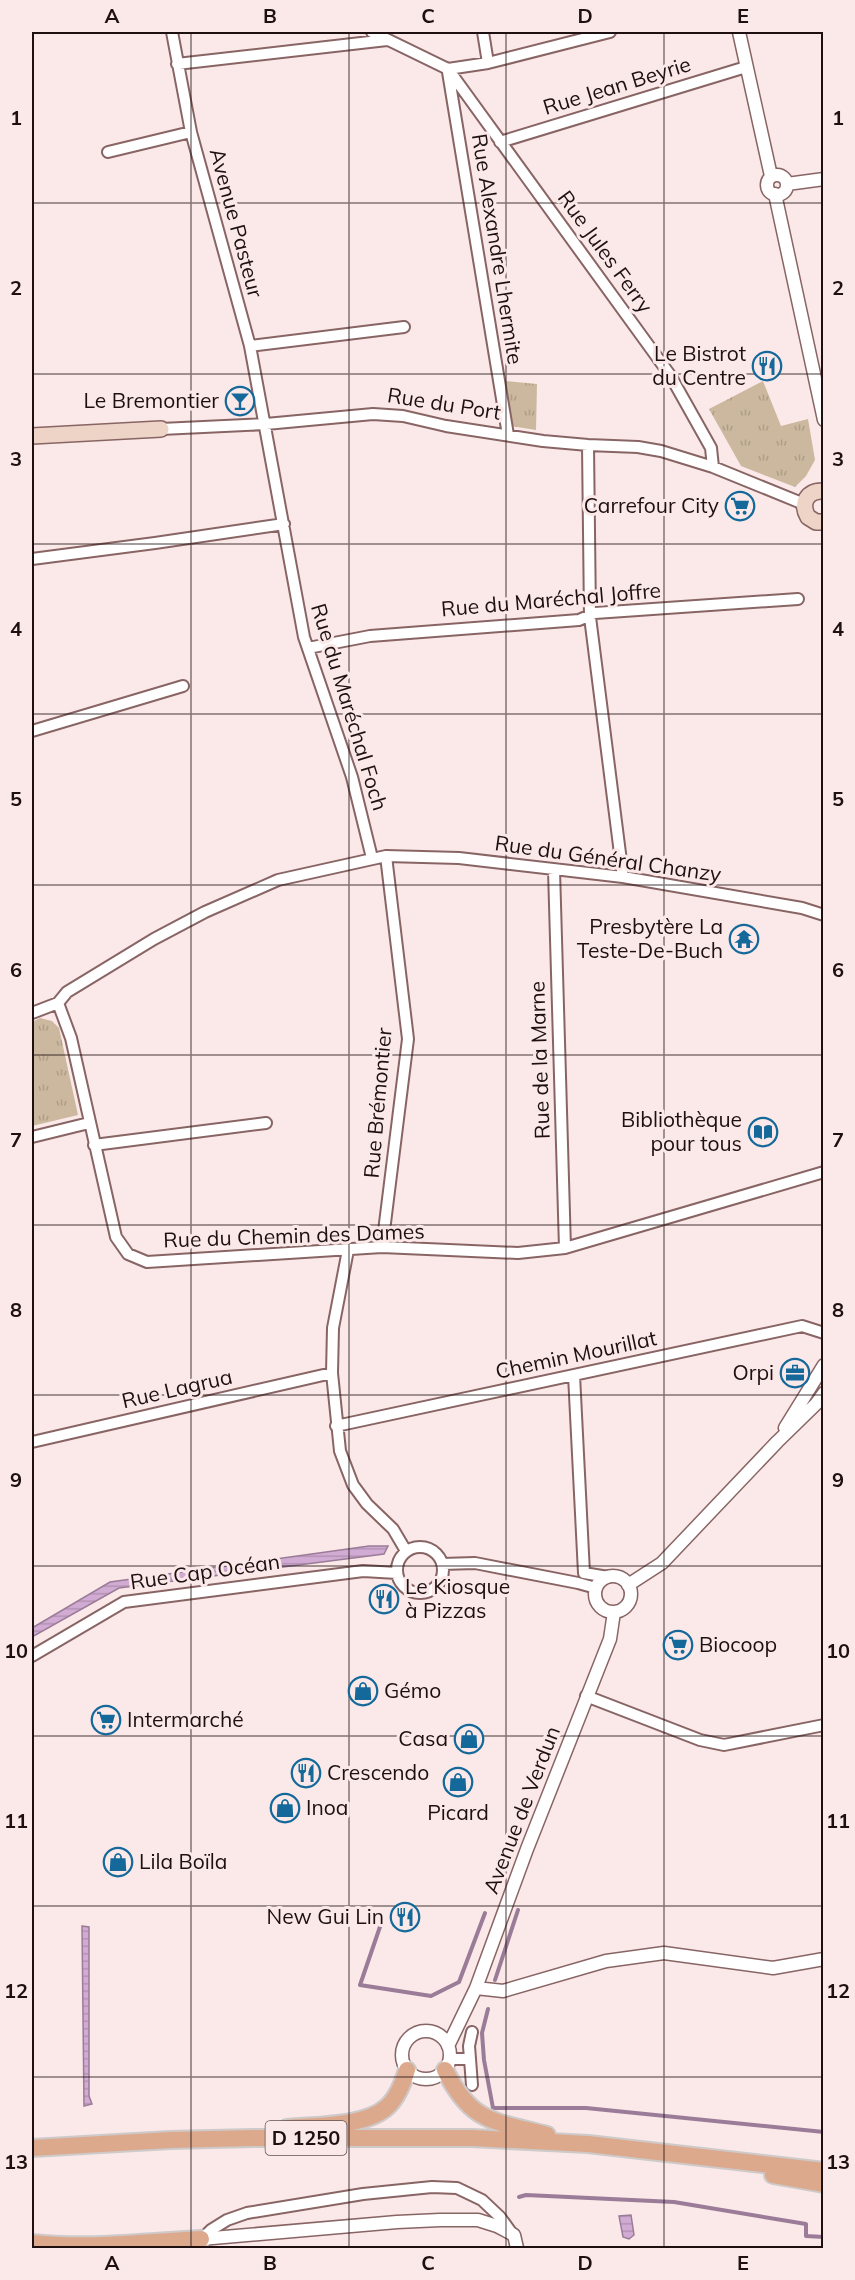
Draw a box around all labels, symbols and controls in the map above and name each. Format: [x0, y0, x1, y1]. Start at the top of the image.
text: A [105, 3, 120, 28]
text: B [263, 3, 277, 28]
text: C [421, 3, 435, 28]
text: D [577, 3, 593, 28]
text: E [737, 3, 749, 28]
street label: Rue Jean Beyrie [540, 50, 694, 120]
text: 1 [10, 105, 22, 130]
text: 1 [832, 105, 844, 130]
street label: Rue Alexandre Lhermite [467, 132, 529, 366]
street label: Avenue Pasteur [205, 145, 269, 300]
street label: Rue Jules Ferry [553, 185, 659, 318]
text: 2 [10, 275, 22, 300]
text: 2 [832, 275, 844, 300]
place label: Le Bistrot du Centre [652, 340, 746, 390]
restaurant icon: Le Bistrot du Centre [751, 350, 783, 382]
street label: Rue du Port [386, 381, 503, 425]
bar icon: Le Bremontier [224, 385, 256, 417]
place label: Le Bremontier [83, 387, 219, 413]
text: 3 [10, 446, 22, 471]
text: 3 [832, 446, 844, 471]
supermarket icon: Carrefour City [724, 490, 756, 522]
place label: Carrefour City [584, 492, 719, 518]
street label: Rue du Maréchal Joffre [440, 576, 662, 622]
street label: Rue du Maréchal Foch [306, 600, 394, 813]
text: 4 [10, 616, 22, 641]
text: 4 [832, 616, 844, 641]
text: 5 [10, 786, 22, 811]
text: 5 [832, 786, 844, 811]
street label: Rue du Général Chanzy [493, 829, 723, 887]
place label: Presbytère La Teste-De-Buch [577, 913, 723, 963]
temple icon: Presbytère La Teste-De-Buch [728, 923, 760, 955]
text: 6 [10, 957, 22, 982]
text: 6 [832, 957, 844, 982]
street label: Rue de la Marne [523, 981, 555, 1139]
street label: Rue Brémontier [357, 1026, 397, 1179]
place label: Bibliothèque pour tous [621, 1106, 742, 1156]
library icon: Bibliothèque pour tous [747, 1116, 779, 1148]
text: 7 [10, 1127, 22, 1152]
text: 7 [832, 1127, 844, 1152]
street label: Rue du Chemin des Dames [163, 1217, 425, 1253]
text: 8 [10, 1297, 22, 1322]
text: 8 [832, 1297, 844, 1322]
street label: Chemin Mourillat [493, 1324, 659, 1384]
office icon: Orpi [779, 1357, 811, 1389]
place label: Orpi [733, 1359, 774, 1385]
street label: Rue Lagrua [119, 1363, 235, 1413]
text: 9 [10, 1467, 22, 1492]
text: 9 [832, 1467, 844, 1492]
street label: Rue Cap Océan [128, 1548, 281, 1594]
place label: Le Kiosque à Pizzas [405, 1573, 510, 1623]
restaurant icon: Le Kiosque à Pizzas [368, 1583, 400, 1615]
supermarket icon: Biocoop [662, 1629, 694, 1661]
place label: Biocoop [699, 1631, 777, 1657]
text: 10 [4, 1638, 28, 1663]
text: 10 [826, 1638, 850, 1663]
shop icon: Gémo [347, 1675, 379, 1707]
place label: Gémo [384, 1677, 441, 1703]
supermarket icon: Intermarché [90, 1704, 122, 1736]
place label: Intermarché [127, 1706, 244, 1732]
street label: Avenue de Verdun [477, 1722, 565, 1897]
shop icon: Casa [453, 1723, 485, 1755]
place label: Casa [398, 1725, 448, 1751]
restaurant icon: Crescendo [290, 1757, 322, 1789]
place label: Crescendo [327, 1759, 429, 1785]
shop icon: Picard [442, 1766, 474, 1798]
shop icon: Inoa [269, 1792, 301, 1824]
place label: Inoa [306, 1794, 348, 1820]
place label: Picard [427, 1799, 489, 1825]
text: 11 [4, 1808, 28, 1833]
text: 11 [826, 1808, 850, 1833]
shop icon: Lila Boïla [102, 1846, 134, 1878]
place label: Lila Boïla [139, 1848, 227, 1874]
restaurant icon: New Gui Lin [389, 1901, 421, 1933]
place label: New Gui Lin [267, 1903, 384, 1929]
text: 12 [4, 1978, 28, 2003]
text: 12 [826, 1978, 850, 2003]
road number: D 1250 [266, 2121, 346, 2155]
text: 13 [4, 2149, 28, 2174]
text: 13 [826, 2149, 850, 2174]
text: A [105, 2250, 120, 2275]
text: B [263, 2250, 277, 2275]
text: C [421, 2250, 435, 2275]
text: D [577, 2250, 593, 2275]
text: E [737, 2250, 749, 2275]

